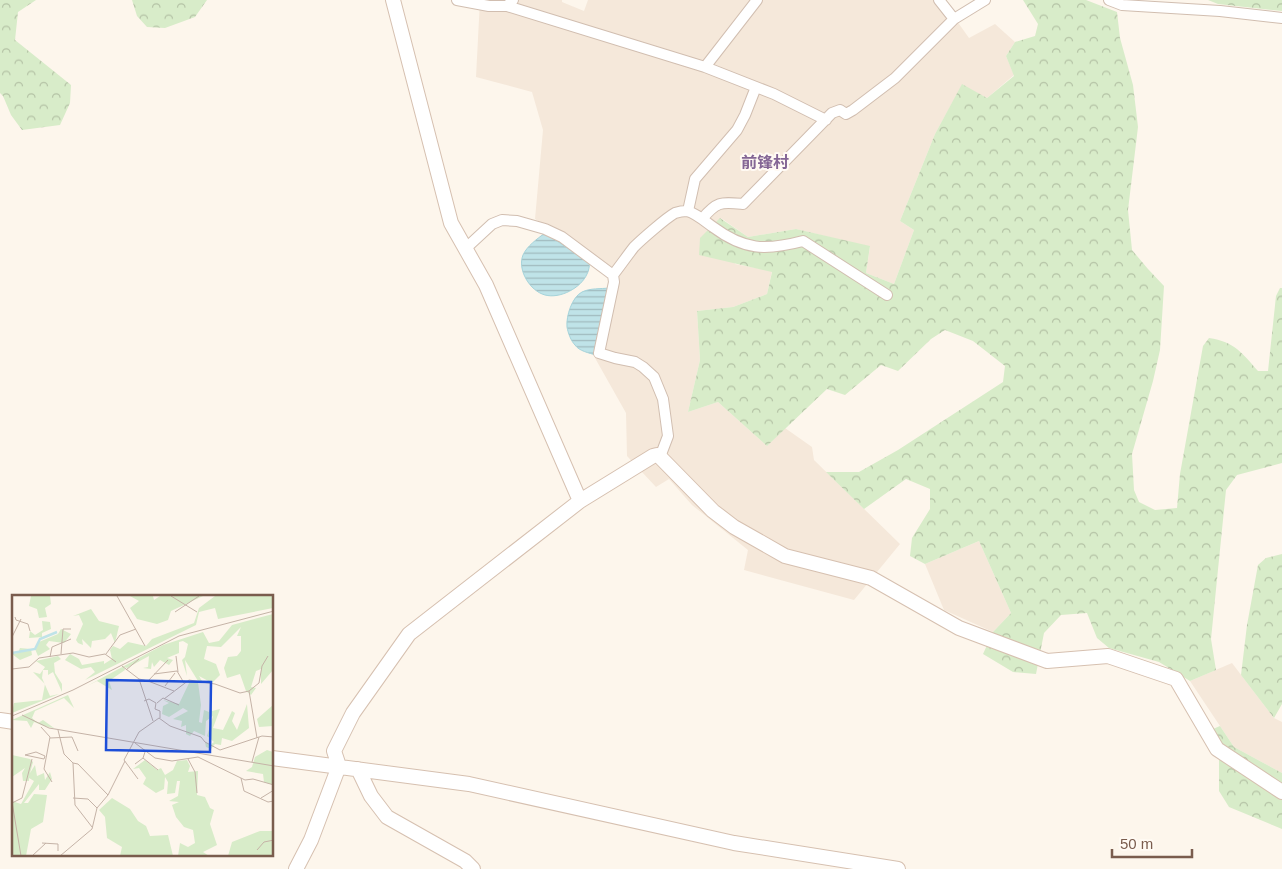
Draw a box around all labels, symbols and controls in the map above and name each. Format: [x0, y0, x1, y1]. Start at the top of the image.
district label: 前锋村 [741, 153, 789, 171]
inset map [12, 595, 274, 856]
scale bar [1112, 826, 1192, 858]
text: 50 m [1120, 835, 1153, 852]

